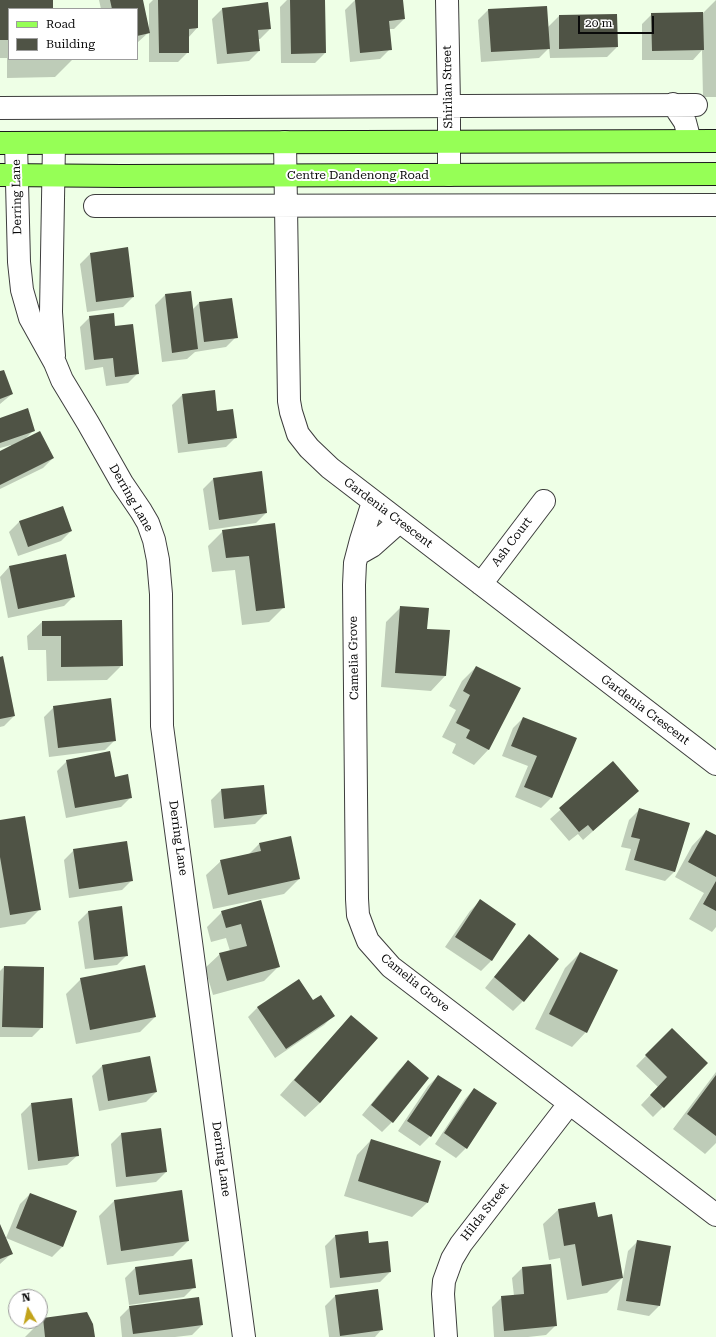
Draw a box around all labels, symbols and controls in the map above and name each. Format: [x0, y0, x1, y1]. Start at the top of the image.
legend [8, 8, 138, 60]
scale bar [580, 8, 656, 34]
text: 20 m [585, 16, 612, 30]
text: Road [46, 17, 75, 31]
text: Building [46, 37, 95, 51]
street label: Shirlian Street [440, 45, 456, 129]
street label: Derring Lane [9, 159, 25, 235]
street label: Centre Dandenong Road [287, 168, 429, 182]
street label: Derring Lane [106, 462, 156, 534]
street label: Gardenia Crescent [341, 475, 435, 551]
street label: Ash Court [489, 514, 535, 570]
street label: Camelia Grove [346, 616, 362, 700]
street label: Gardenia Crescent [598, 672, 692, 748]
street label: Derring Lane [166, 800, 190, 876]
street label: Camelia Grove [378, 951, 452, 1015]
street label: Derring Lane [209, 1121, 233, 1197]
street label: Hilda Street [458, 1180, 512, 1244]
north arrow [8, 1289, 48, 1329]
text: N [21, 1291, 31, 1305]

